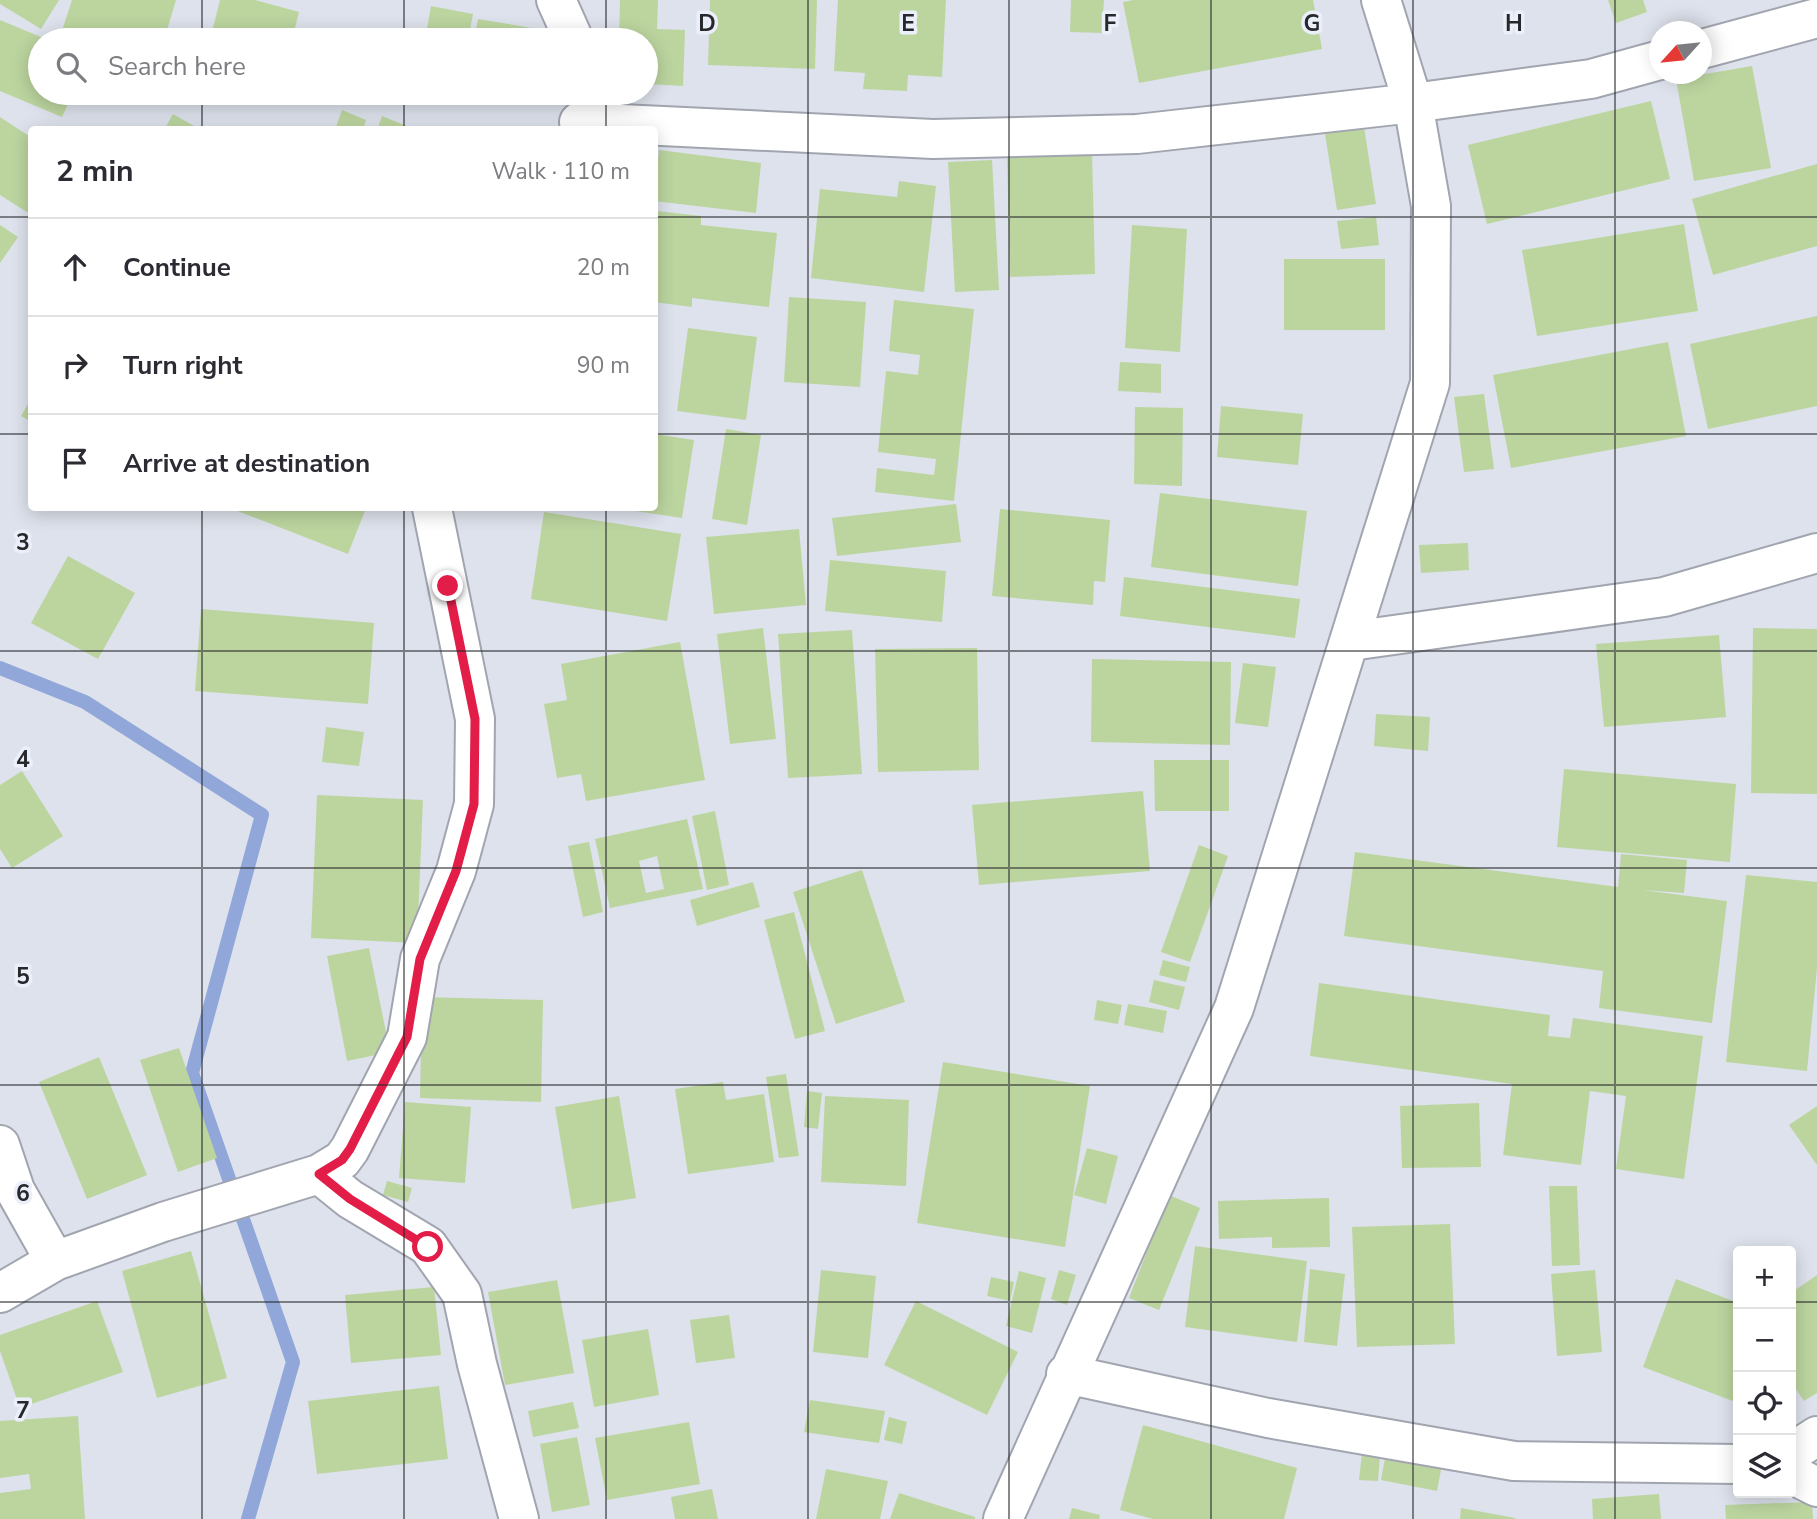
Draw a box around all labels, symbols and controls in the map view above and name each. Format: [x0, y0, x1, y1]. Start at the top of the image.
text: D [698, 8, 716, 39]
text: E [901, 8, 915, 39]
text: F [1104, 8, 1117, 39]
text: G [1304, 8, 1320, 39]
text: H [1505, 8, 1523, 39]
north arrow [1649, 21, 1712, 84]
search box [28, 28, 658, 105]
icon: search [52, 48, 90, 86]
text: Search here [108, 49, 246, 84]
text: 2 min [56, 151, 134, 192]
text: Walk · 110 m [491, 156, 630, 187]
icon: ahead [56, 248, 94, 286]
text: Continue [123, 250, 231, 285]
text: 20 m [577, 252, 630, 283]
icon: right [56, 346, 94, 384]
text: Turn right [123, 348, 242, 383]
text: 90 m [577, 350, 630, 381]
icon: arrive [56, 444, 94, 482]
text: Arrive at destination [123, 446, 370, 481]
text: 3 [16, 527, 30, 558]
route end [432, 570, 463, 601]
text: 4 [16, 744, 30, 775]
text: 5 [16, 961, 30, 992]
text: 6 [16, 1178, 30, 1209]
route start [412, 1231, 443, 1262]
map controls [1733, 1246, 1796, 1498]
button: + [1733, 1246, 1796, 1309]
button: − [1733, 1309, 1796, 1372]
button: locate [1733, 1372, 1796, 1435]
text: 7 [16, 1395, 30, 1426]
button: layers [1733, 1435, 1796, 1498]

